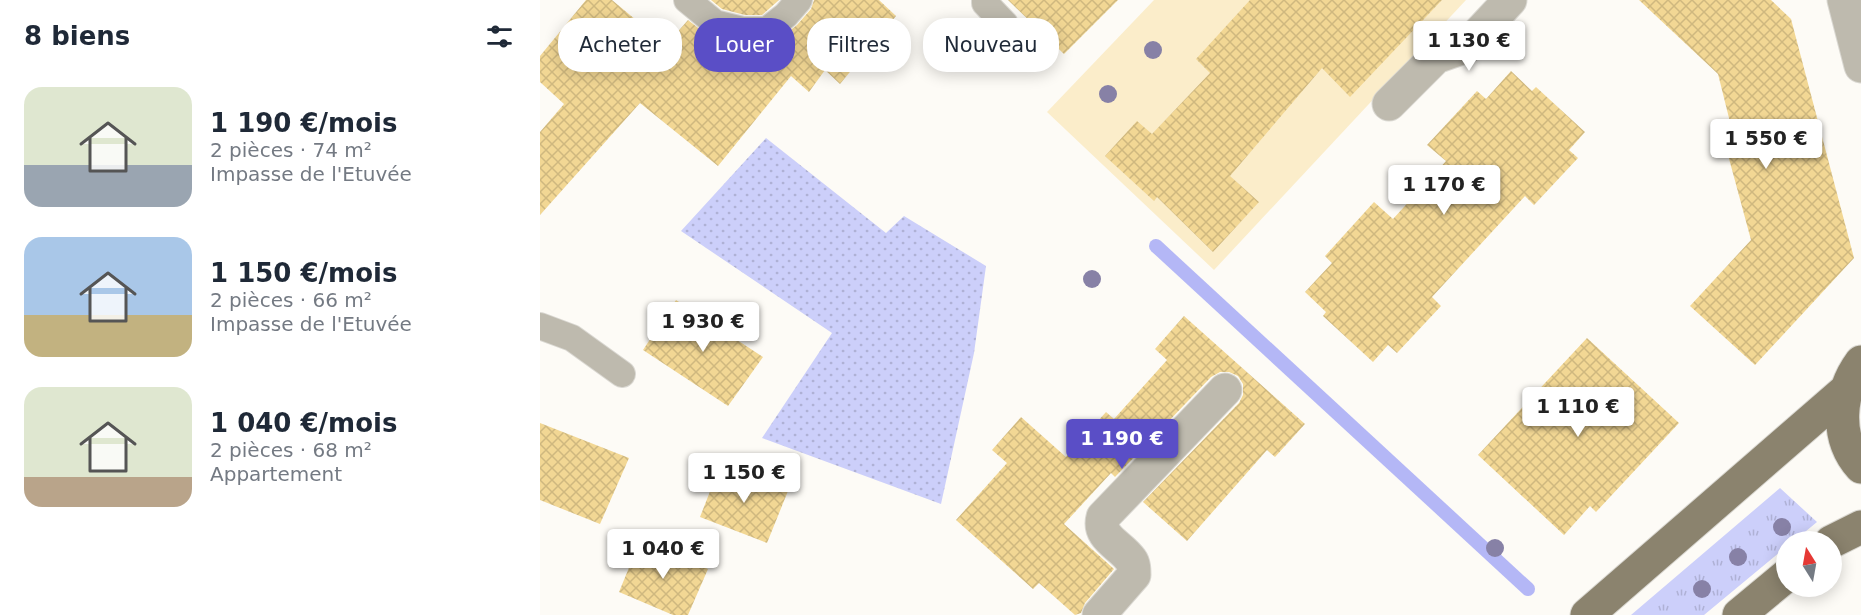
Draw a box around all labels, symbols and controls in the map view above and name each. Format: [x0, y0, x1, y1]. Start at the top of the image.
chip: Acheter [558, 18, 682, 72]
chip: Louer [694, 18, 795, 72]
chip: Filtres [807, 18, 911, 72]
chip: Nouveau [923, 18, 1059, 72]
icon: filters [483, 20, 516, 53]
text: 8 biens [24, 21, 130, 51]
pin: 1 130 € [1414, 21, 1524, 72]
text: 1 130 € [1427, 28, 1511, 52]
text: 1 190 €/mois [210, 108, 397, 138]
icon: home [72, 111, 144, 183]
pin: 1 550 € [1711, 119, 1821, 170]
text: 1 550 € [1724, 126, 1808, 150]
text: 2 pièces · 74 m² [210, 138, 372, 162]
text: Impasse de l'Etuvée [210, 162, 412, 186]
pin: 1 170 € [1389, 165, 1499, 216]
text: 1 170 € [1402, 172, 1486, 196]
text: 1 150 €/mois [210, 258, 397, 288]
icon: home [72, 261, 144, 333]
text: 2 pièces · 66 m² [210, 288, 372, 312]
pin: 1 930 € [648, 302, 758, 353]
text: 1 930 € [661, 309, 745, 333]
text: Impasse de l'Etuvée [210, 312, 412, 336]
pin: 1 110 € [1523, 387, 1633, 438]
text: 1 110 € [1536, 394, 1620, 418]
text: 1 040 €/mois [210, 408, 397, 438]
icon: home [72, 411, 144, 483]
pin: 1 190 € [1067, 419, 1177, 470]
text: 1 190 € [1080, 426, 1164, 450]
text: 2 pièces · 68 m² [210, 438, 372, 462]
pin: 1 150 € [689, 453, 799, 504]
text: 1 150 € [702, 460, 786, 484]
text: Appartement [210, 462, 342, 486]
pin: 1 040 € [608, 529, 718, 580]
north arrow [1776, 531, 1842, 597]
map controls [1776, 531, 1842, 597]
text: 1 040 € [621, 536, 705, 560]

